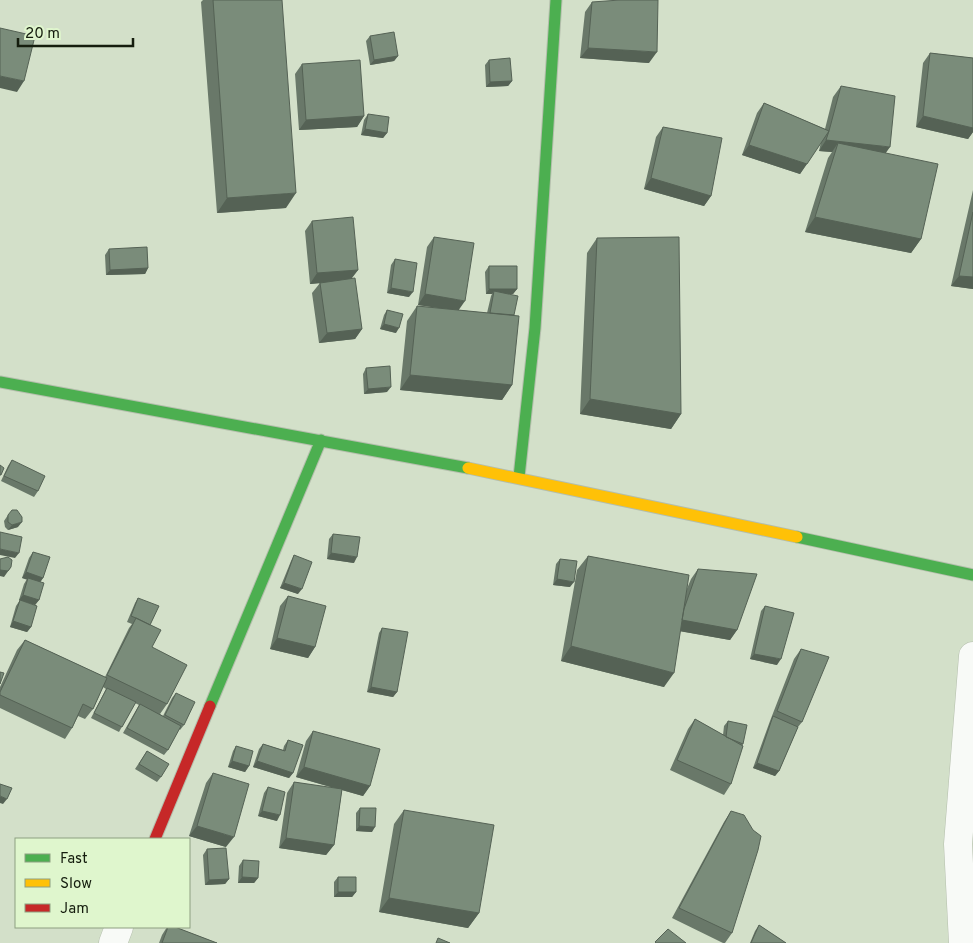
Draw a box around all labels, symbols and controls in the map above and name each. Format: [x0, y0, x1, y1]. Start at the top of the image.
scale bar [18, 15, 132, 47]
text: 20 m [25, 25, 60, 44]
legend [15, 838, 190, 928]
text: Fast [60, 850, 88, 869]
text: Slow [60, 875, 92, 894]
text: Jam [60, 900, 89, 919]

